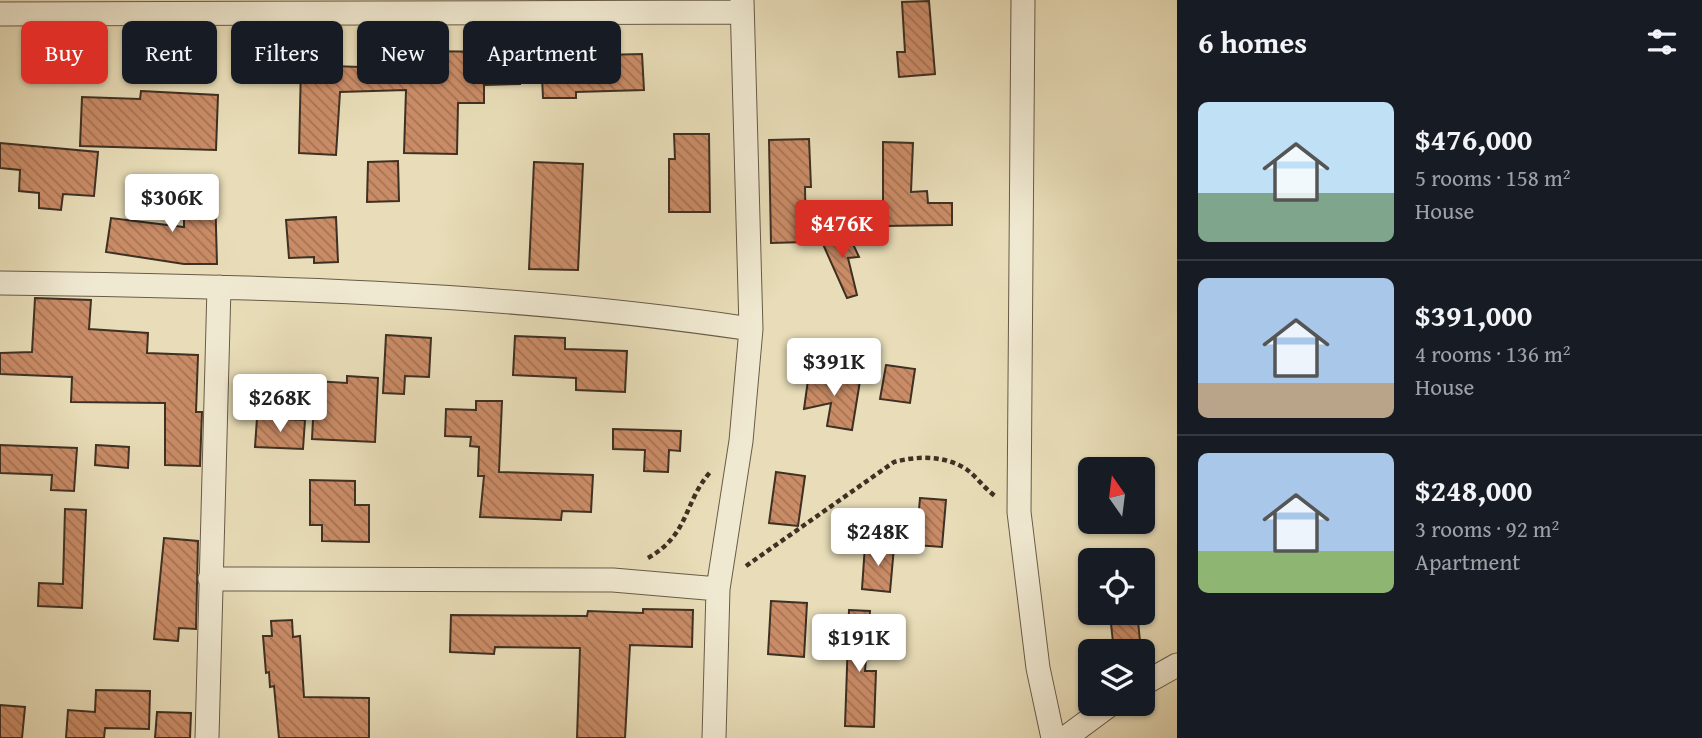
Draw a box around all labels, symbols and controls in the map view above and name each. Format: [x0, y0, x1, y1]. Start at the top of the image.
text: 6 homes [1198, 20, 1307, 64]
chip: Buy [21, 21, 108, 84]
chip: Rent [122, 21, 217, 84]
chip: Filters [231, 21, 343, 84]
chip: New [357, 21, 449, 84]
chip: Apartment [463, 21, 621, 84]
icon: filters [1643, 23, 1681, 61]
text: $476,000 [1415, 117, 1532, 161]
icon: home [1254, 130, 1338, 214]
text: 5 rooms · 158 m² [1415, 161, 1570, 194]
pin: $306K [123, 174, 221, 234]
text: $306K [141, 180, 203, 213]
text: House [1415, 194, 1474, 227]
pin: $476K [793, 201, 891, 260]
text: $476K [811, 206, 873, 239]
text: $391,000 [1415, 293, 1532, 337]
icon: home [1254, 306, 1338, 390]
text: 4 rooms · 136 m² [1415, 337, 1570, 370]
pin: $391K [785, 338, 883, 398]
text: $391K [803, 344, 865, 377]
text: House [1415, 370, 1474, 403]
pin: $268K [231, 374, 329, 434]
text: $268K [249, 380, 311, 413]
north arrow [1078, 457, 1155, 534]
map controls [1078, 457, 1155, 716]
text: $248,000 [1415, 468, 1532, 512]
icon: home [1254, 481, 1338, 565]
pin: $248K [829, 508, 927, 568]
text: 3 rooms · 92 m² [1415, 512, 1559, 545]
text: $248K [847, 514, 909, 547]
text: Apartment [1415, 545, 1520, 578]
button: locate [1078, 548, 1155, 625]
pin: $191K [810, 614, 908, 674]
text: $191K [828, 620, 890, 653]
button: layers [1078, 639, 1155, 716]

